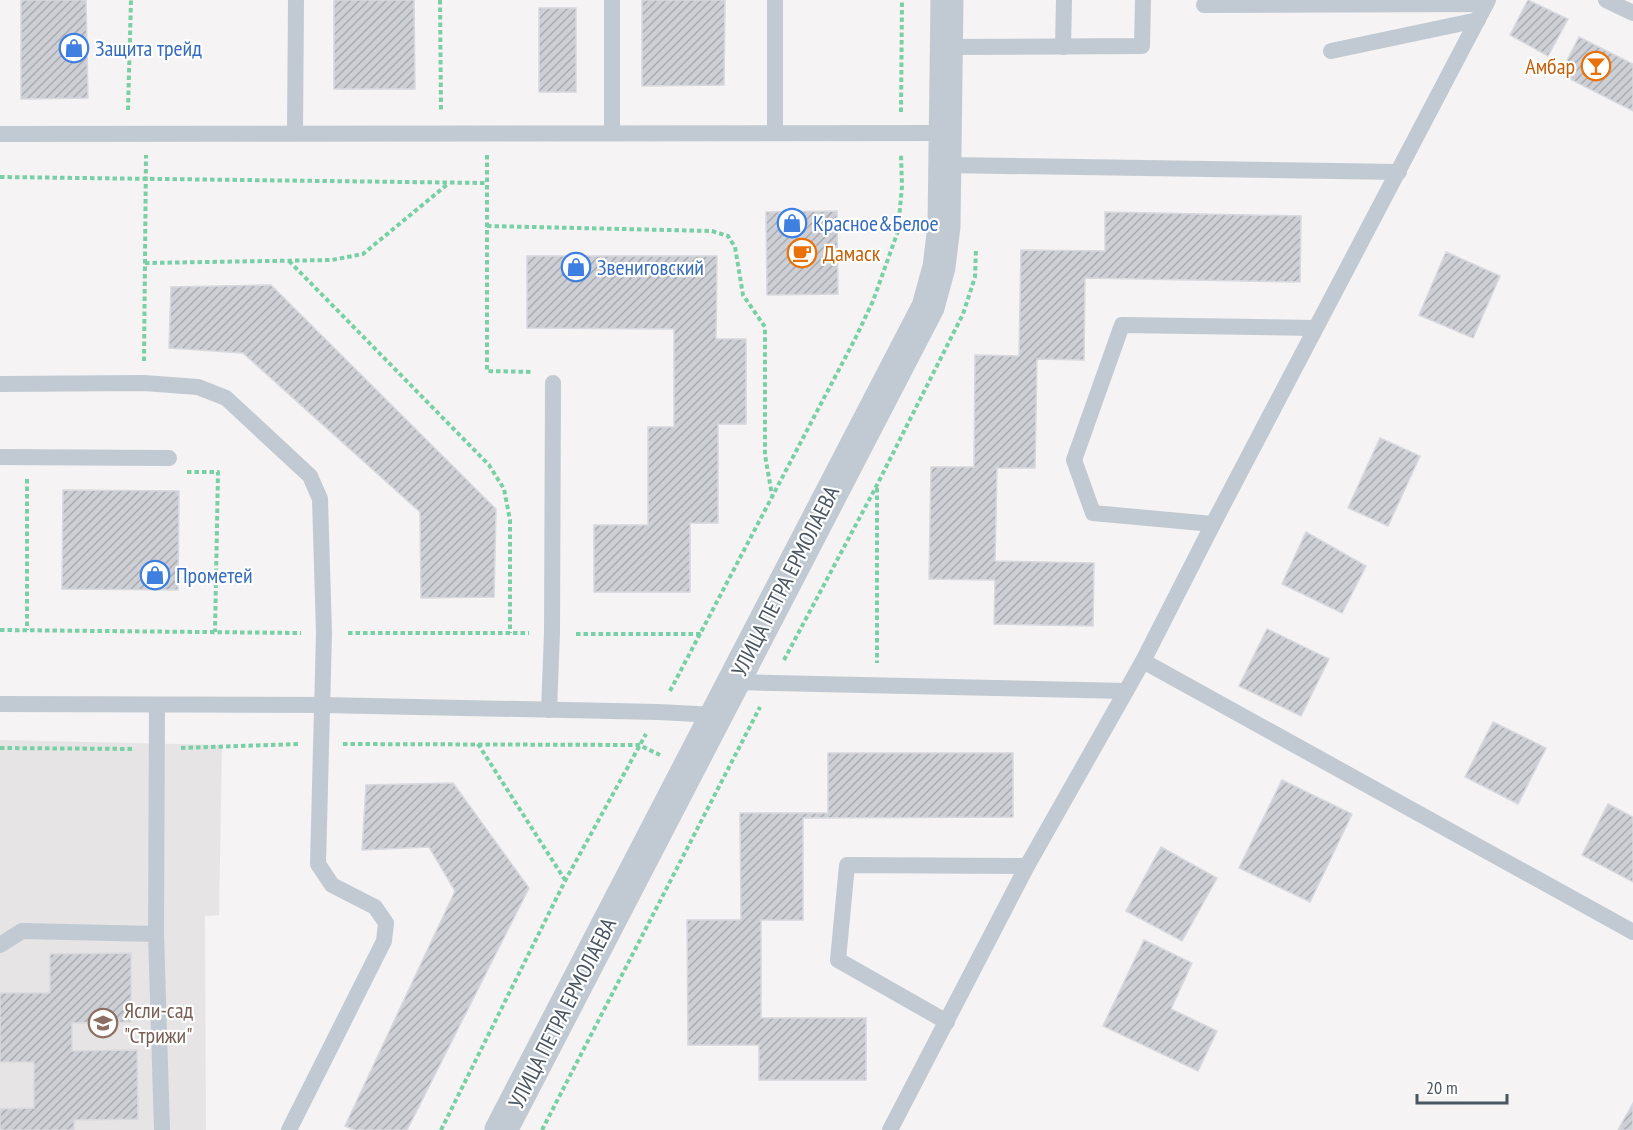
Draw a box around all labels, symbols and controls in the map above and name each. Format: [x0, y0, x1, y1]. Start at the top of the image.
shop icon: Защита трейд [58, 32, 90, 64]
place label: Защита трейд [95, 34, 202, 62]
bar icon: Амбар [1580, 50, 1612, 82]
place label: Амбар [1525, 52, 1575, 80]
shop icon: Красное&Белое [776, 207, 808, 239]
place label: Красное&Белое [813, 209, 939, 237]
cafe icon: Дамаск [786, 237, 818, 269]
place label: Дамаск [823, 239, 881, 267]
shop icon: Звениговский [560, 251, 592, 283]
place label: Звениговский [597, 253, 704, 281]
street label: УЛИЦА ПЕТРА ЕРМОЛАЕВА [725, 480, 845, 681]
shop icon: Прометей [139, 559, 171, 591]
place label: Прометей [176, 561, 253, 589]
street label: УЛИЦА ПЕТРА ЕРМОЛАЕВА [502, 912, 622, 1113]
place label: Ясли-сад "Стрижи" [124, 996, 193, 1049]
school or university icon: Ясли-сад "Стрижи" [87, 1007, 119, 1039]
scale bar [1417, 1067, 1507, 1105]
text: 20 m [1426, 1076, 1458, 1099]

